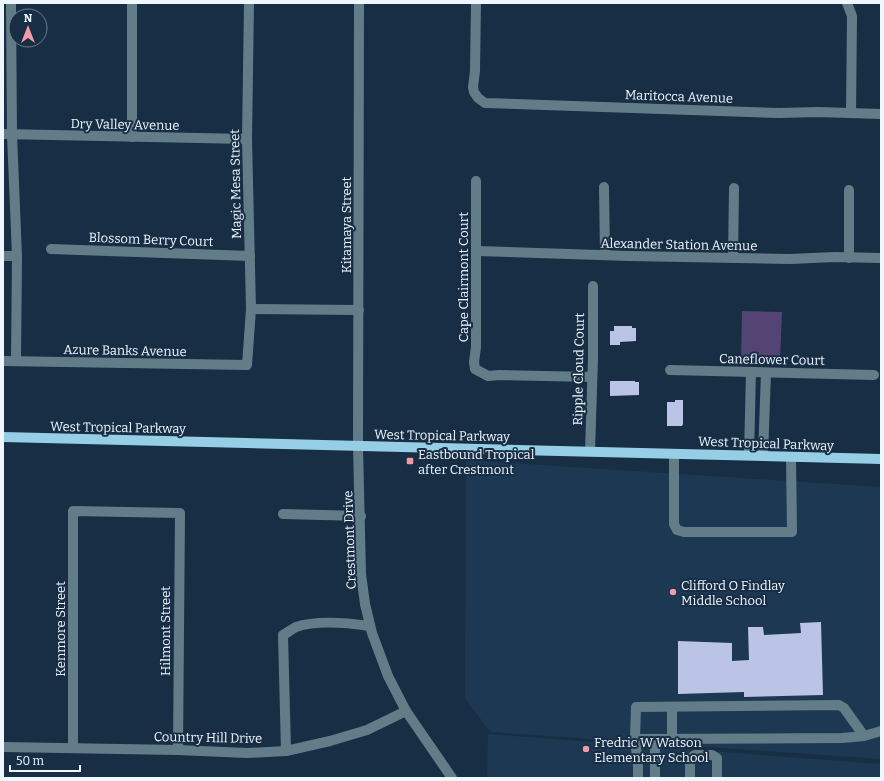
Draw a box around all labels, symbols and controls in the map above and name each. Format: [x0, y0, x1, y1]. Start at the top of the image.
north arrow [8, 8, 48, 48]
text: N [24, 12, 33, 25]
street label: Maritocca Avenue [625, 87, 733, 106]
street label: Dry Valley Avenue [70, 116, 180, 133]
street label: Magic Mesa Street [227, 129, 244, 239]
street label: Kitamaya Street [339, 176, 354, 273]
street label: Cape Clairmont Court [456, 212, 471, 342]
street label: Blossom Berry Court [88, 230, 214, 249]
street label: Alexander Station Avenue [601, 236, 757, 253]
street label: Ripple Cloud Court [570, 312, 587, 426]
street label: Azure Banks Avenue [63, 342, 187, 359]
street label: Caneflower Court [719, 351, 825, 368]
street label: West Tropical Parkway [50, 419, 186, 436]
street label: West Tropical Parkway [374, 427, 510, 444]
street label: West Tropical Parkway [698, 434, 834, 453]
place label: Eastbound Tropical after Crestmont [418, 447, 535, 477]
marker: Eastbound Tropical after Crestmont [405, 456, 415, 466]
street label: Crestmont Drive [340, 490, 359, 590]
place label: Clifford O Findlay Middle School [681, 578, 785, 608]
street label: Kenmore Street [53, 581, 68, 677]
street label: Hilmont Street [158, 586, 173, 676]
marker: Clifford O Findlay Middle School [668, 587, 678, 597]
street label: Country Hill Drive [154, 729, 262, 746]
place label: Fredric W Watson Elementary School [594, 735, 709, 765]
marker: Fredric W Watson Elementary School [581, 744, 591, 754]
scale bar [10, 747, 80, 773]
text: 50 m [16, 754, 45, 768]

